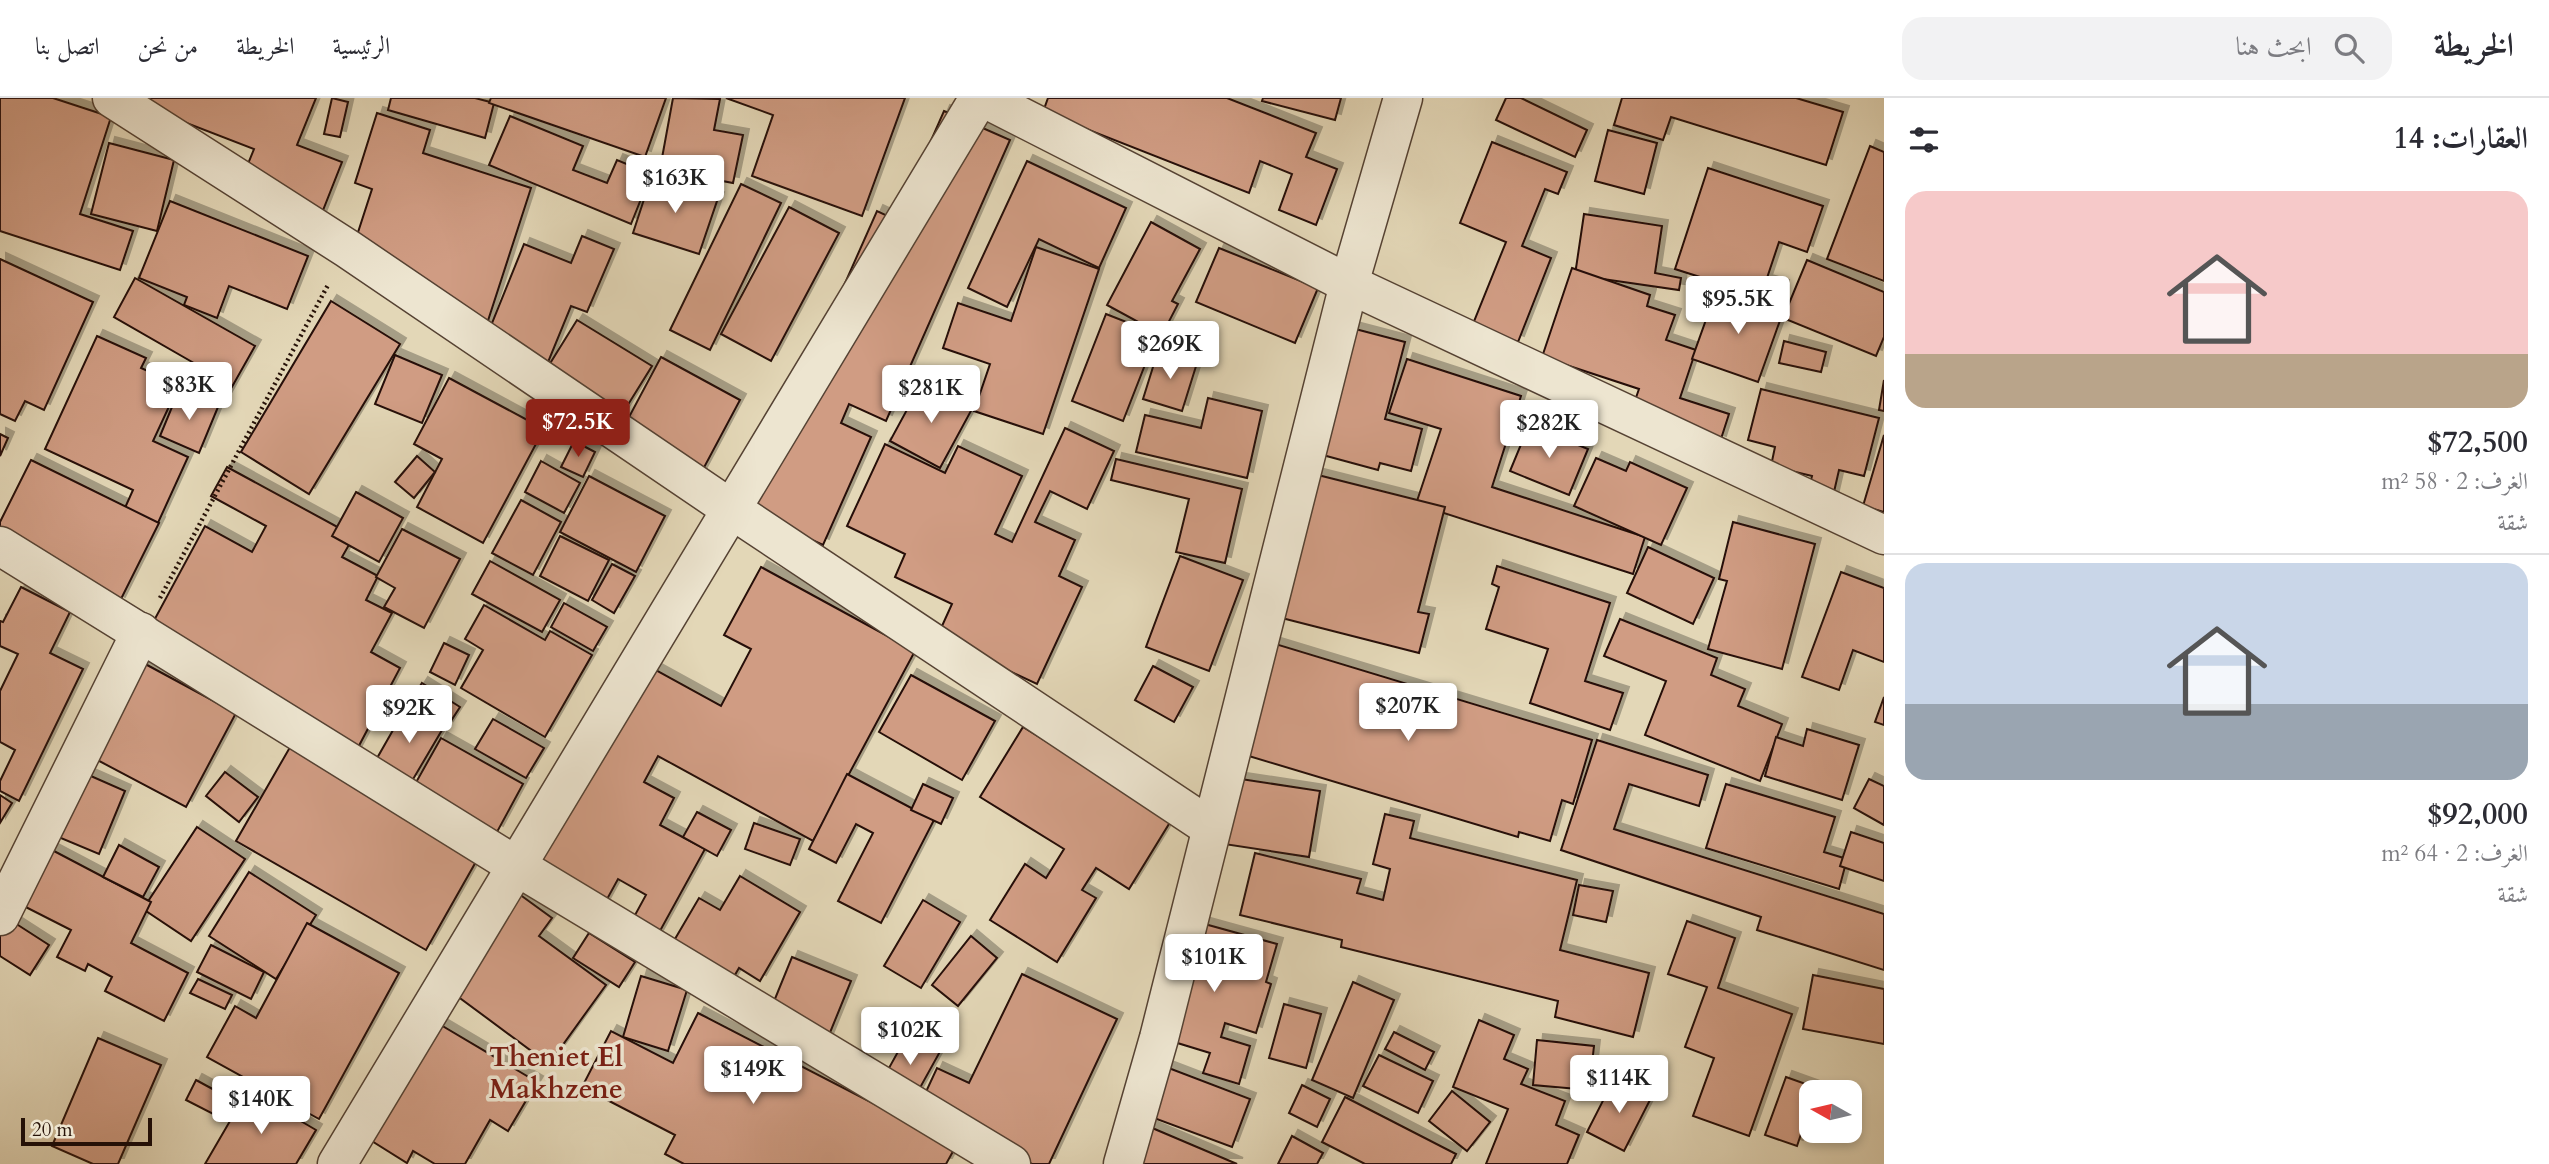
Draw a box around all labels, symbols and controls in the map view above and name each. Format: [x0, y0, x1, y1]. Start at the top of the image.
search box [1902, 17, 2392, 80]
text: الخريطة [2434, 23, 2514, 68]
text: ابحث هنا [2235, 29, 2312, 64]
icon: search [2330, 29, 2368, 67]
text: اتصل بنا [35, 30, 99, 63]
text: من نحن [137, 30, 198, 63]
text: الخريطة [236, 30, 295, 63]
text: الرئيسية [333, 30, 390, 63]
text: العقارات: 14 [2393, 118, 2528, 159]
icon: filters [1905, 121, 1943, 159]
pin: $163K [626, 156, 724, 215]
text: $163K [642, 162, 708, 193]
icon: home [2154, 236, 2280, 362]
pin: $95.5K [1681, 276, 1795, 336]
text: $95.5K [1702, 283, 1774, 314]
pin: $269K [1121, 322, 1219, 381]
text: $269K [1137, 328, 1203, 359]
pin: $83K [148, 362, 230, 422]
pin: $281K [882, 366, 980, 425]
text: $83K [162, 369, 216, 400]
text: $281K [898, 372, 964, 403]
pin: $72.5K [521, 400, 635, 459]
pin: $282K [1500, 400, 1598, 460]
text: $72.5K [542, 406, 614, 437]
text: $282K [1516, 407, 1582, 438]
text: $72,500 [2427, 422, 2528, 463]
text: الغرف: 2 · 58 m² [2381, 466, 2528, 497]
text: شقة [2498, 507, 2528, 538]
icon: home [2154, 608, 2280, 734]
pin: $207K [1359, 684, 1457, 743]
pin: $92K [368, 686, 450, 745]
text: $207K [1375, 690, 1441, 721]
text: $92K [382, 692, 436, 723]
text: $92,000 [2427, 794, 2528, 835]
text: الغرف: 2 · 64 m² [2381, 838, 2528, 869]
text: شقة [2498, 879, 2528, 910]
pin: $101K [1165, 934, 1263, 994]
text: $101K [1181, 941, 1247, 972]
pin: $102K [861, 1007, 959, 1067]
text: $102K [877, 1014, 943, 1045]
district label: Theniet El Makhzene [489, 1038, 623, 1108]
pin: $149K [704, 1046, 802, 1106]
text: $149K [720, 1053, 786, 1084]
pin: $114K [1570, 1056, 1668, 1115]
text: $114K [1586, 1062, 1652, 1093]
pin: $140K [212, 1076, 310, 1136]
north arrow [1799, 1080, 1862, 1143]
map controls [1799, 1080, 1862, 1143]
text: $140K [228, 1083, 294, 1114]
scale bar [21, 1115, 152, 1147]
text: 20 m [32, 1117, 73, 1143]

